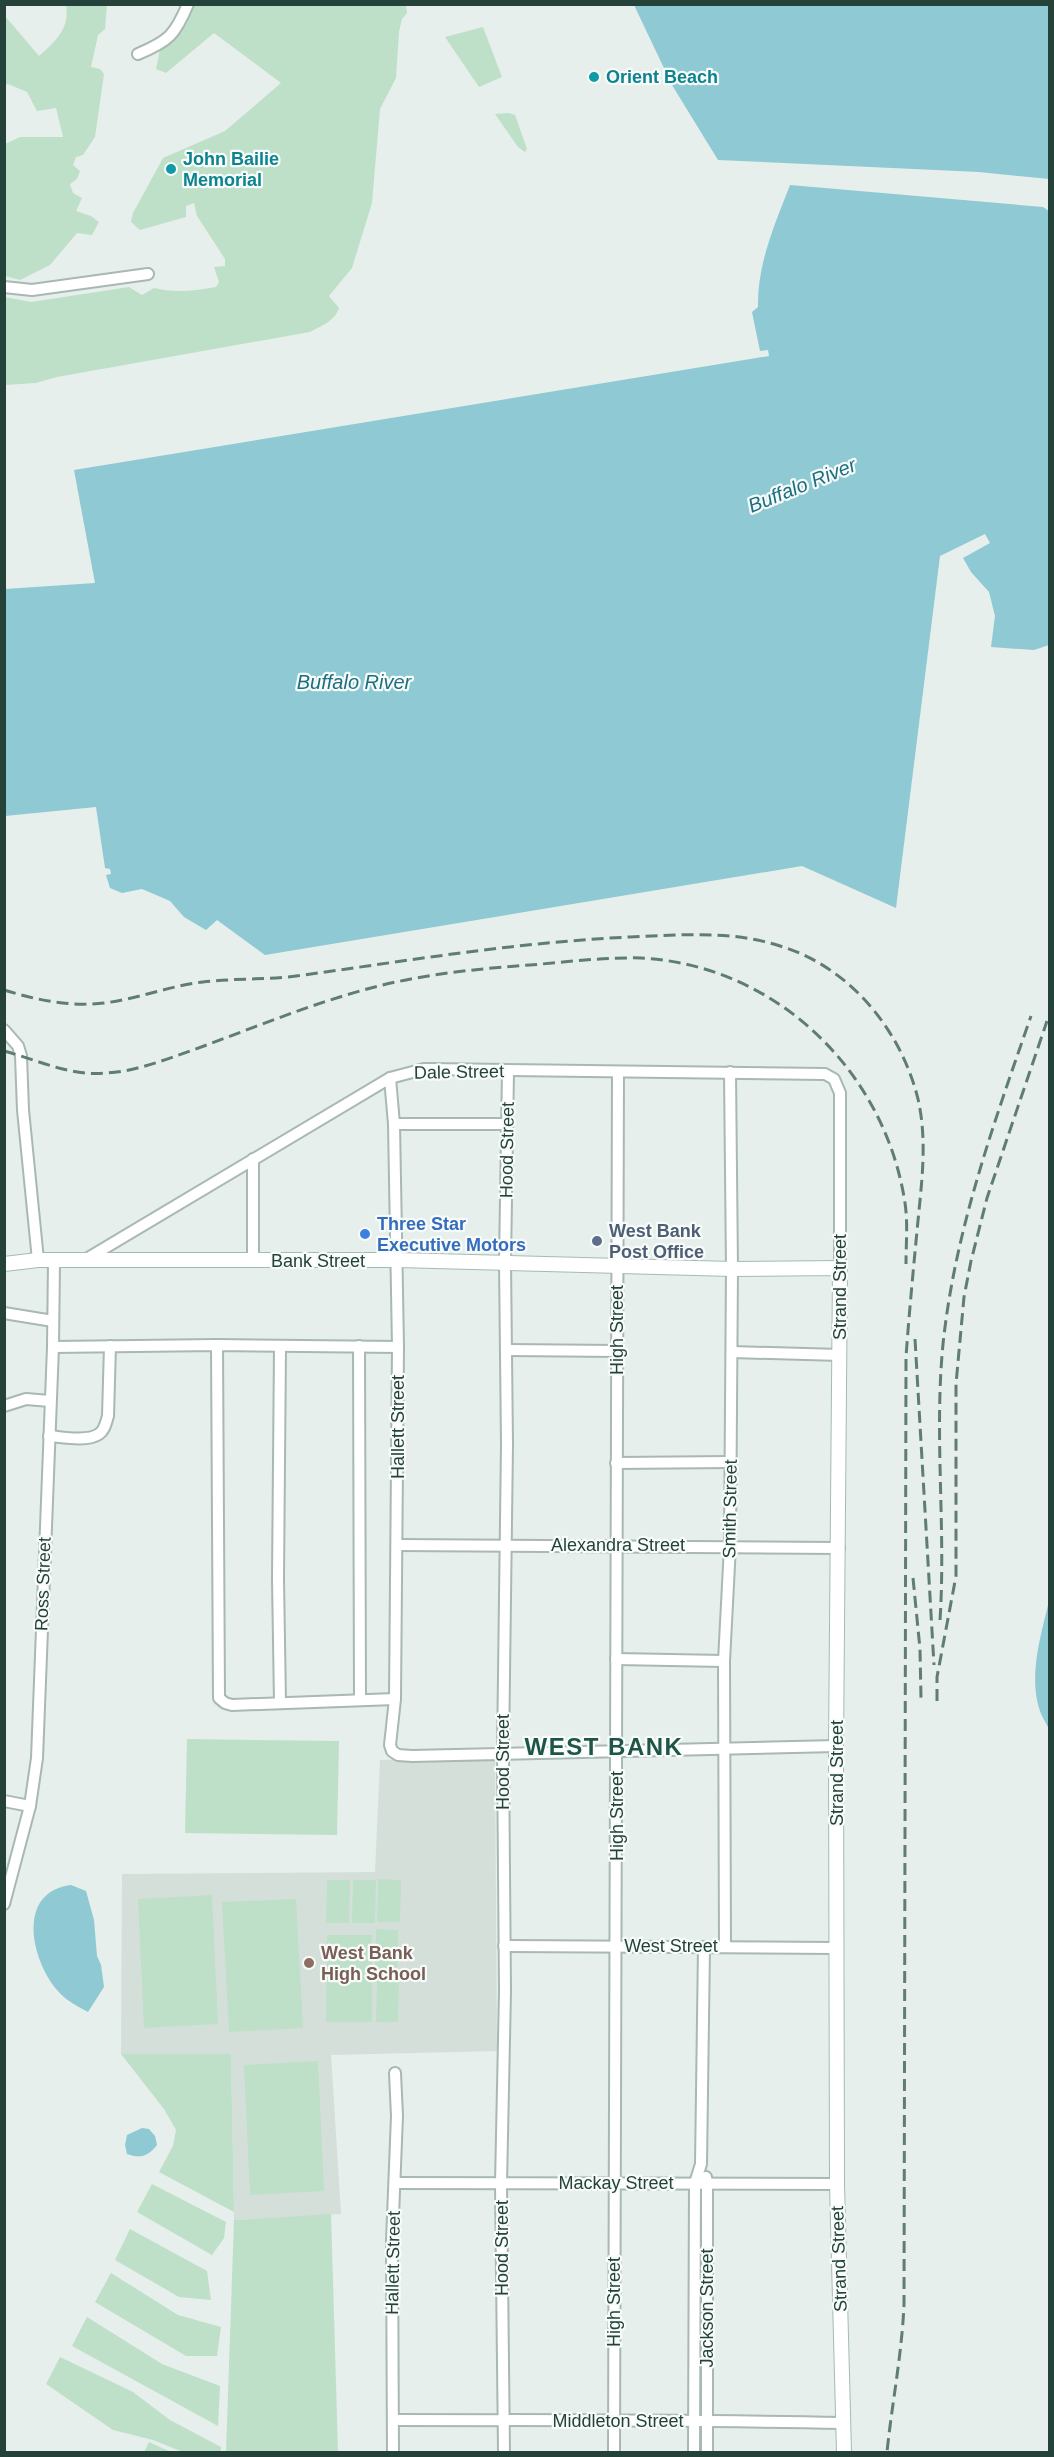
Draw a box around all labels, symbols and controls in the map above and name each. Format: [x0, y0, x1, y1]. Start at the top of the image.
place label: Orient Beach [606, 67, 718, 87]
marker: Orient Beach [587, 70, 601, 84]
place label: John Bailie Memorial [183, 149, 279, 190]
marker: John Bailie Memorial [164, 162, 178, 176]
water label: Buffalo River [745, 453, 860, 517]
water label: Buffalo River [297, 671, 413, 693]
street label: Dale Street [414, 1061, 504, 1083]
street label: Hood Street [496, 1102, 518, 1198]
place label: Three Star Executive Motors [377, 1214, 526, 1255]
place label: West Bank Post Office [609, 1221, 704, 1262]
marker: Three Star Executive Motors [358, 1227, 372, 1241]
marker: West Bank Post Office [590, 1234, 604, 1248]
street label: Strand Street [830, 1234, 850, 1340]
street label: Bank Street [271, 1251, 365, 1271]
street label: High Street [607, 1285, 627, 1375]
street label: Hallett Street [388, 1375, 408, 1479]
street label: Smith Street [719, 1459, 741, 1559]
street label: Alexandra Street [551, 1535, 685, 1555]
street label: Ross Street [31, 1537, 55, 1631]
street label: Hood Street [493, 1714, 513, 1810]
street label: Strand Street [827, 1720, 847, 1826]
district label: WEST BANK [525, 1733, 683, 1760]
street label: High Street [607, 1771, 627, 1861]
street label: West Street [624, 1936, 718, 1956]
place label: West Bank High School [321, 1943, 426, 1984]
marker: West Bank High School [302, 1956, 316, 1970]
street label: Mackay Street [558, 2173, 674, 2193]
street label: Hood Street [492, 2200, 512, 2296]
street label: Strand Street [827, 2206, 851, 2312]
street label: Hallett Street [382, 2211, 404, 2315]
street label: Jackson Street [697, 2248, 717, 2368]
street label: High Street [604, 2257, 624, 2347]
street label: Middleton Street [552, 2411, 684, 2431]

